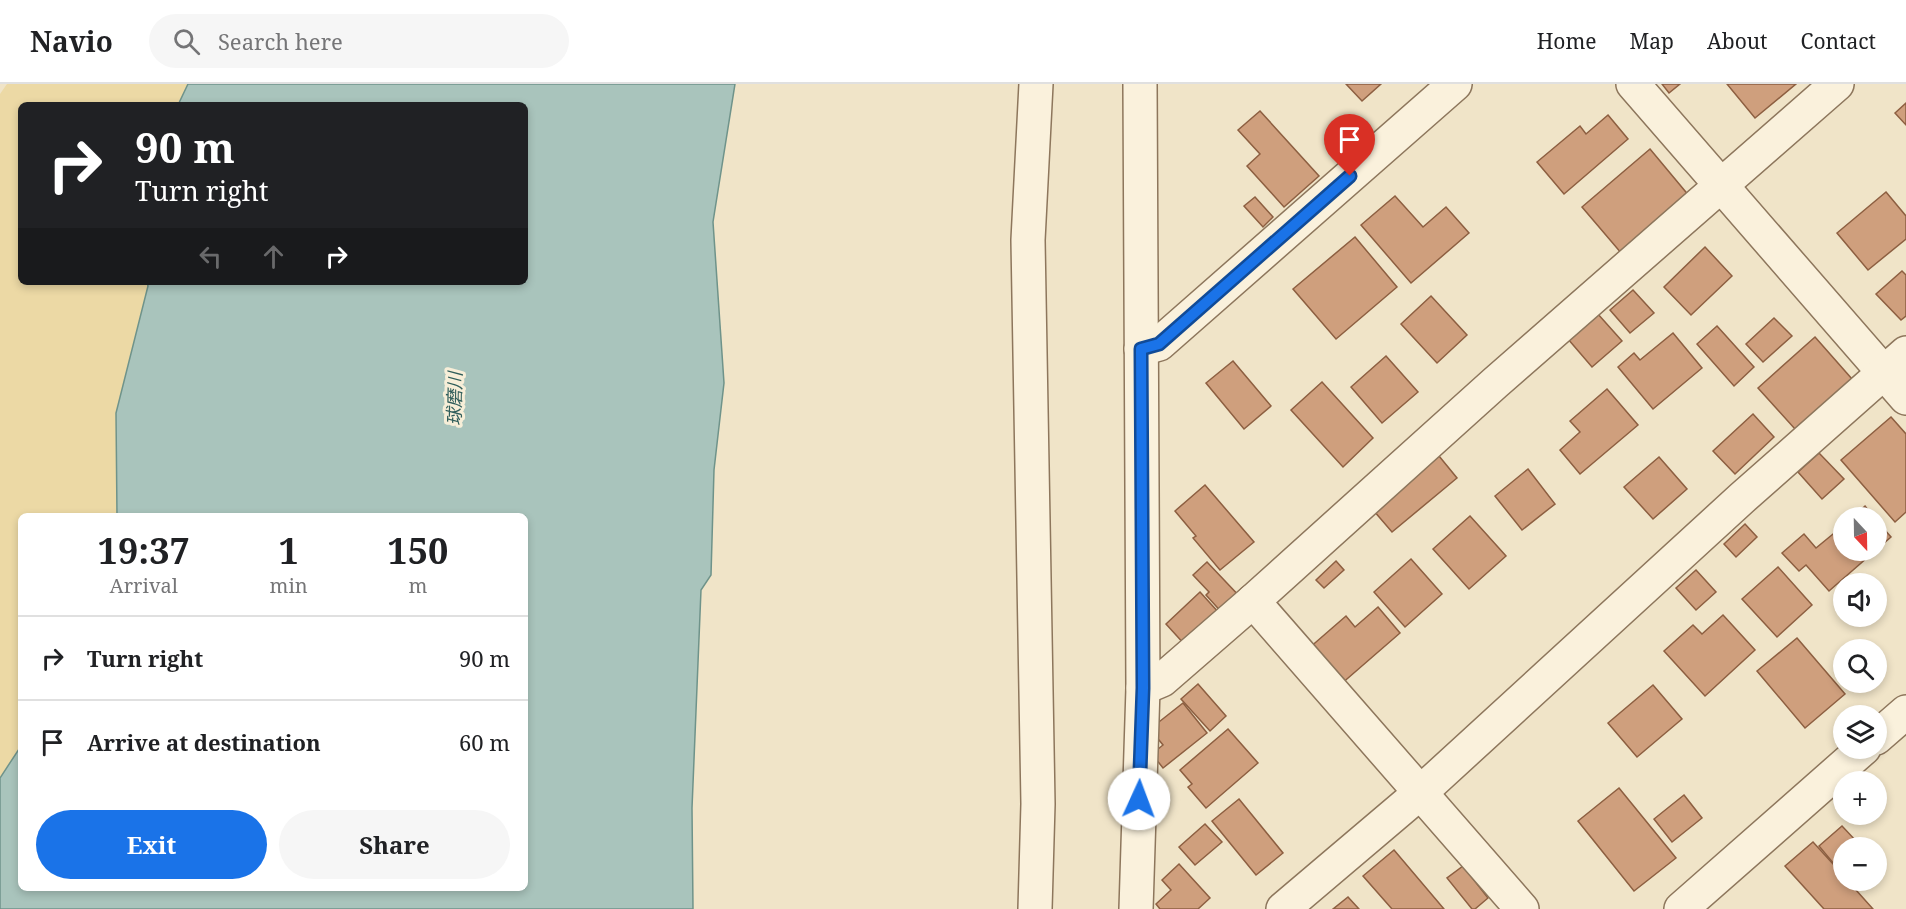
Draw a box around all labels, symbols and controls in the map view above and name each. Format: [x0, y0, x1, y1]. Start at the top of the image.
search box [149, 14, 569, 68]
text: Navio [30, 22, 113, 60]
icon: search [170, 25, 203, 58]
text: Search here [218, 26, 343, 56]
text: Home [1537, 27, 1597, 55]
text: Map [1630, 27, 1674, 55]
text: About [1707, 27, 1768, 55]
text: Contact [1801, 27, 1876, 55]
pin [1324, 114, 1375, 176]
text: 90 m [135, 118, 235, 175]
icon: arrive [1333, 123, 1366, 156]
icon: right [36, 126, 114, 204]
text: Turn right [135, 172, 268, 209]
icon: left [194, 240, 227, 273]
icon: ahead [257, 240, 290, 273]
icon: right [320, 240, 353, 273]
water label: 球磨川 [442, 370, 467, 426]
north arrow [1833, 507, 1887, 561]
map controls [1833, 507, 1887, 891]
text: 19:37 [98, 526, 190, 575]
text: 1 [278, 526, 299, 575]
text: 150 [387, 526, 448, 575]
text: Arrival [110, 572, 178, 599]
text: min [270, 572, 308, 599]
text: m [408, 572, 427, 599]
button: sound [1833, 573, 1887, 627]
button: search [1833, 639, 1887, 693]
icon: right [36, 642, 69, 675]
text: Turn right [87, 643, 203, 673]
text: 90 m [459, 643, 510, 673]
button: layers [1833, 705, 1887, 759]
icon: arrive [36, 726, 69, 759]
text: Arrive at destination [87, 727, 321, 757]
text: 60 m [459, 727, 510, 757]
position arrow [1107, 767, 1171, 831]
button: + [1833, 771, 1887, 825]
button: Exit [36, 810, 267, 879]
button: Share [279, 810, 510, 879]
button: − [1833, 837, 1887, 891]

